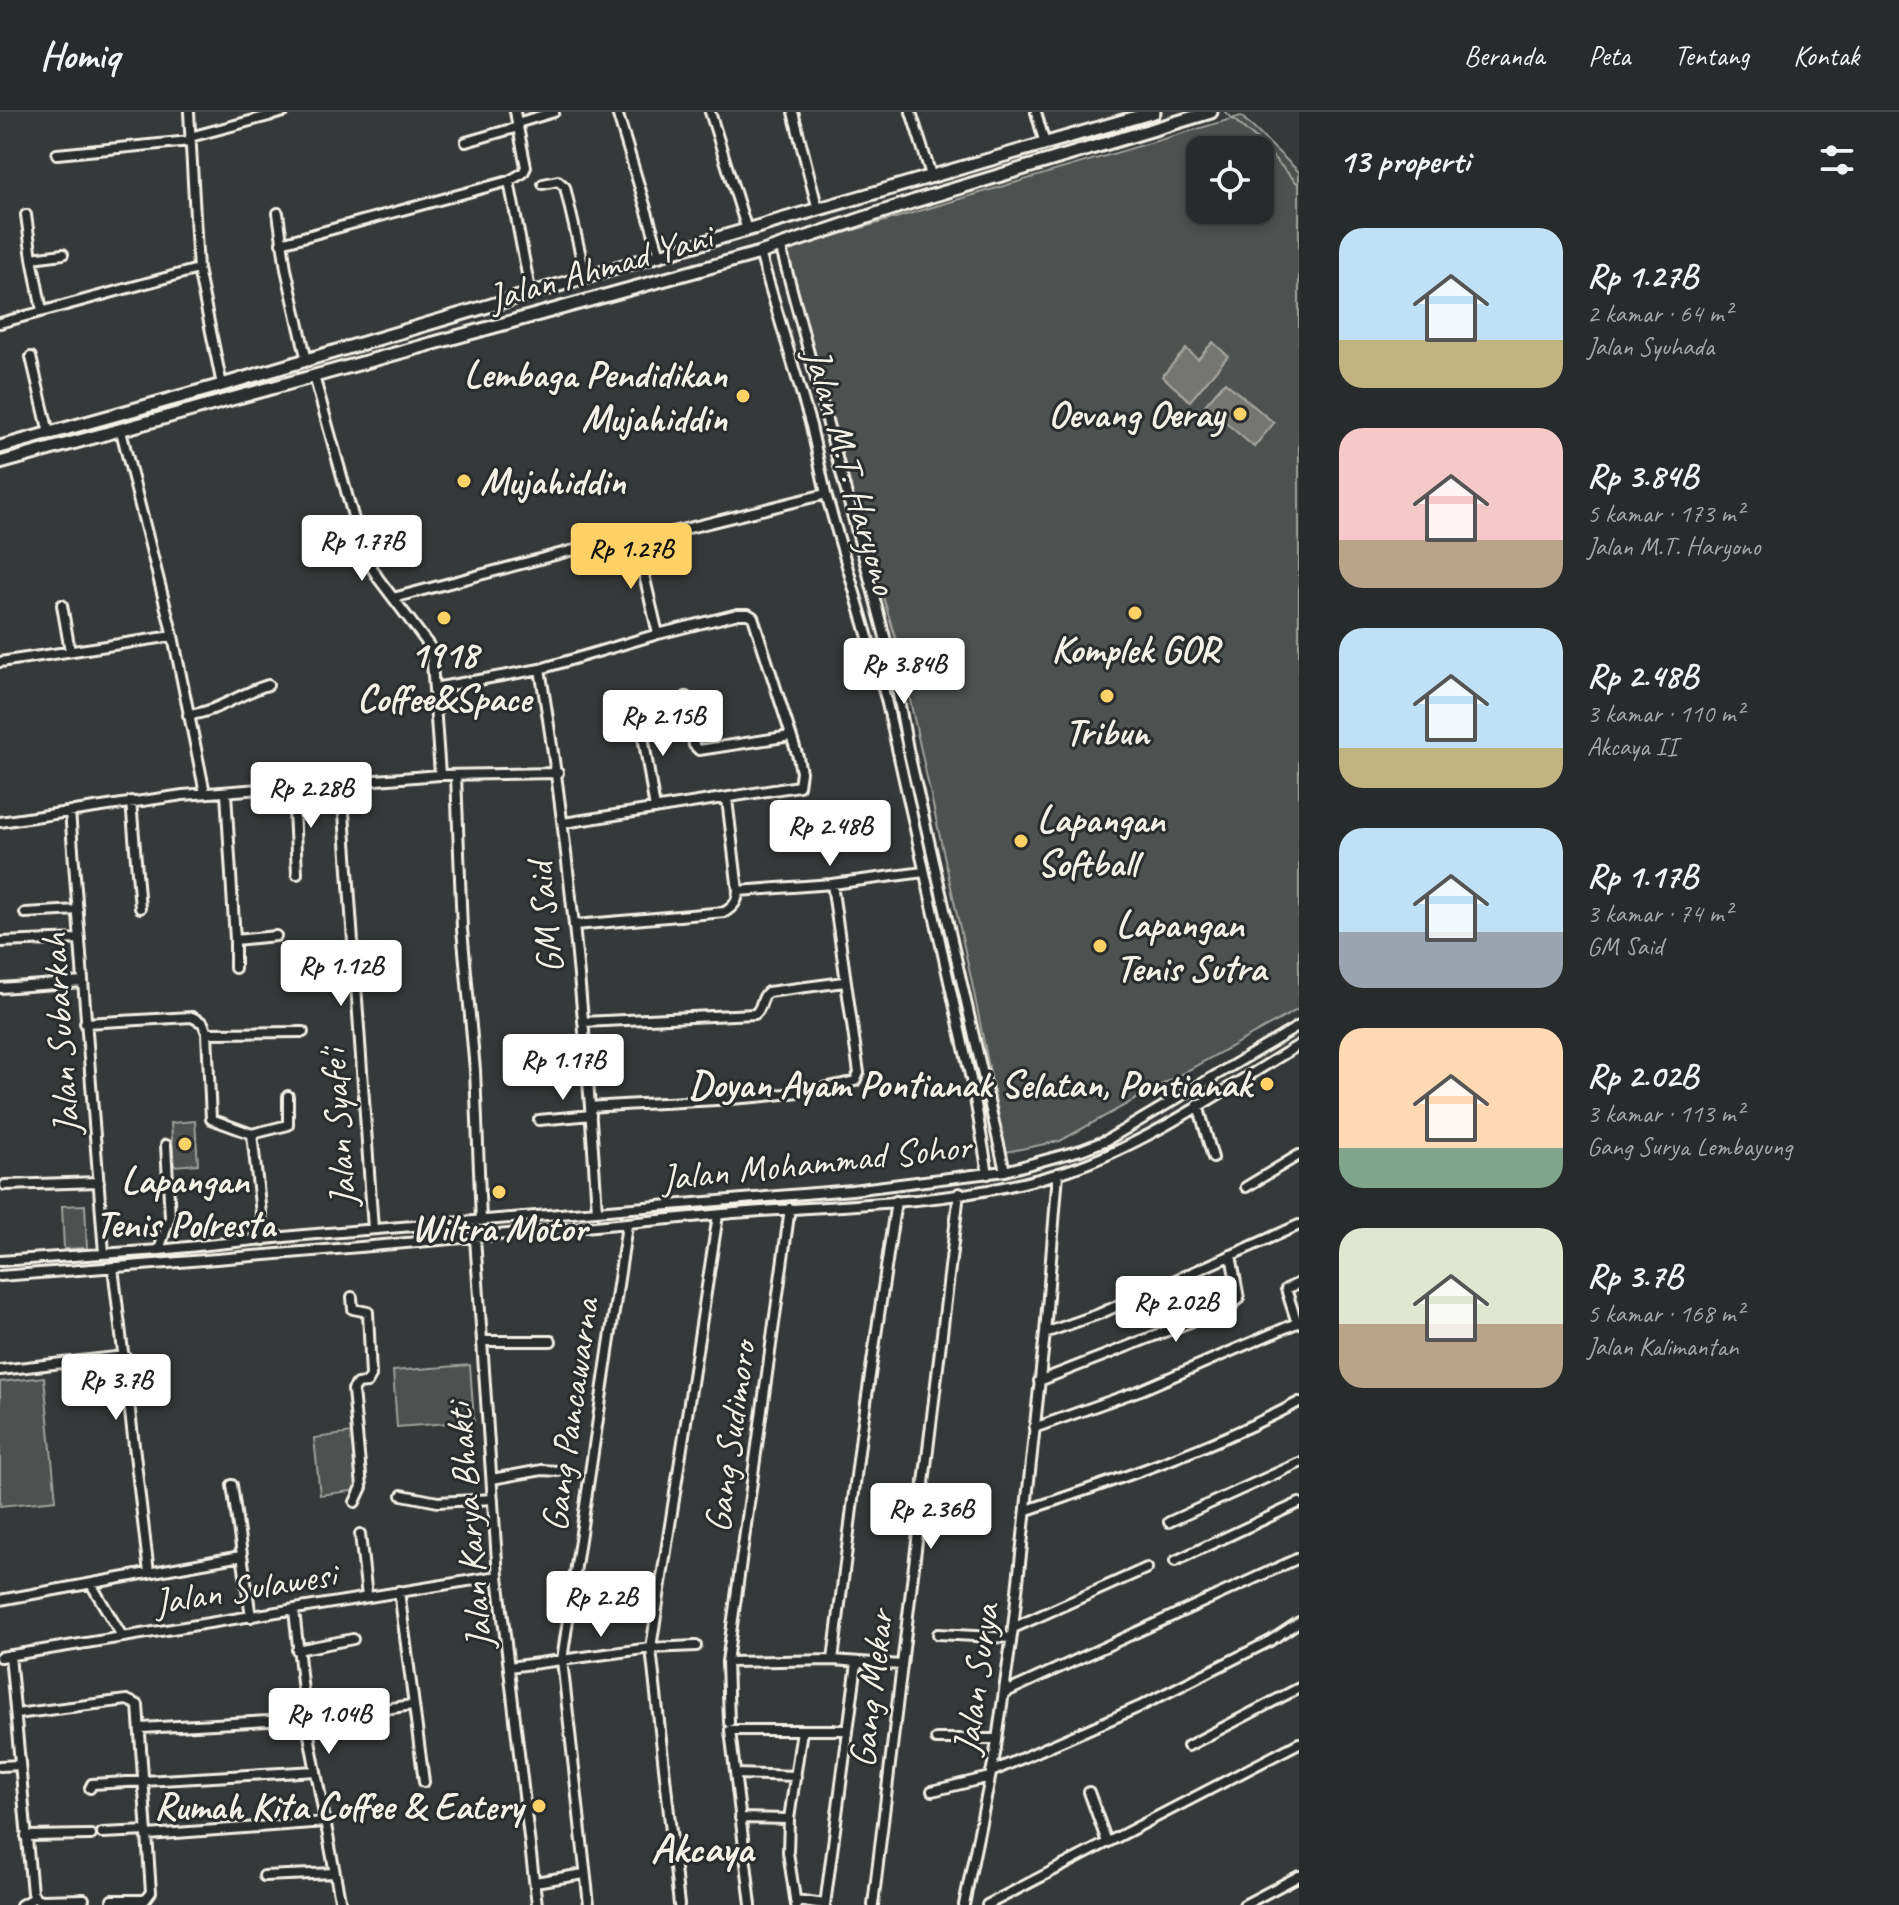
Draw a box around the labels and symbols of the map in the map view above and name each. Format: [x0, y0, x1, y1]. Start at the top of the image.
street label: Jalan Ahmad Yani [481, 212, 721, 322]
street label: Jalan M.T. Haryono [793, 341, 909, 601]
place label: Lembaga Pendidikan Mujahiddin [464, 351, 729, 442]
marker: Lembaga Pendidikan Mujahiddin [734, 387, 752, 405]
place label: Oevang Oeray [1048, 391, 1227, 438]
marker: Oevang Oeray [1231, 405, 1249, 423]
place label: Mujahiddin [480, 458, 627, 505]
marker: Mujahiddin [455, 472, 473, 490]
pin: Rp 1.77B [279, 515, 445, 583]
pin: Rp 1.27B [548, 523, 714, 591]
marker: Komplek GOR [1126, 604, 1144, 622]
marker: 1918 Coffee&Space [435, 609, 453, 627]
place label: Komplek GOR [1052, 626, 1223, 673]
place label: 1918 Coffee&Space [357, 631, 534, 722]
pin: Rp 3.84B [821, 638, 987, 706]
marker: Tribun [1098, 687, 1116, 705]
pin: Rp 2.15B [580, 690, 746, 758]
place label: Tribun [1065, 709, 1152, 756]
pin: Rp 2.28B [228, 762, 394, 830]
place label: Lapangan Softball [1037, 796, 1166, 887]
pin: Rp 2.48B [747, 800, 913, 868]
marker: Lapangan Softball [1012, 832, 1030, 850]
street label: GM Said [515, 854, 574, 976]
place label: Lapangan Tenis Sutra [1116, 901, 1269, 992]
street label: Jalan Subarkah [29, 931, 91, 1138]
marker: Lapangan Tenis Sutra [1091, 937, 1109, 955]
pin: Rp 1.12B [258, 940, 424, 1008]
pin: Rp 1.17B [480, 1034, 646, 1102]
street label: Jalan Syafe'i [309, 1044, 367, 1210]
place label: Doyan Ayam Pontianak Selatan, Pontianak [689, 1061, 1255, 1108]
marker: Doyan Ayam Pontianak Selatan, Pontianak [1258, 1075, 1276, 1093]
street label: Jalan Mohammad Sohor [657, 1122, 975, 1202]
marker: Lapangan Tenis Polresta [176, 1135, 194, 1153]
place label: Lapangan Tenis Polresta [95, 1157, 278, 1248]
marker: Wiltra Motor [490, 1183, 508, 1201]
place label: Wiltra Motor [411, 1205, 591, 1252]
pin: Rp 2.02B [1093, 1276, 1259, 1344]
street label: Gang Pancawarna [530, 1293, 610, 1534]
street label: Gang Sudimoro [693, 1335, 767, 1535]
pin: Rp 3.7B [42, 1354, 190, 1422]
street label: Jalan Karya Bhakti [434, 1396, 503, 1653]
pin: Rp 2.36B [848, 1483, 1014, 1551]
street label: Jalan Sulawesi [149, 1550, 344, 1626]
pin: Rp 2.2B [527, 1571, 675, 1639]
street label: Jalan Surya [942, 1598, 1010, 1759]
street label: Gang Mekar [838, 1604, 904, 1770]
pin: Rp 1.04B [246, 1688, 412, 1756]
place label: Rumah Kita Coffee & Eatery [154, 1783, 527, 1830]
marker: Rumah Kita Coffee & Eatery [530, 1797, 548, 1815]
district label: Akcaya [651, 1822, 756, 1875]

